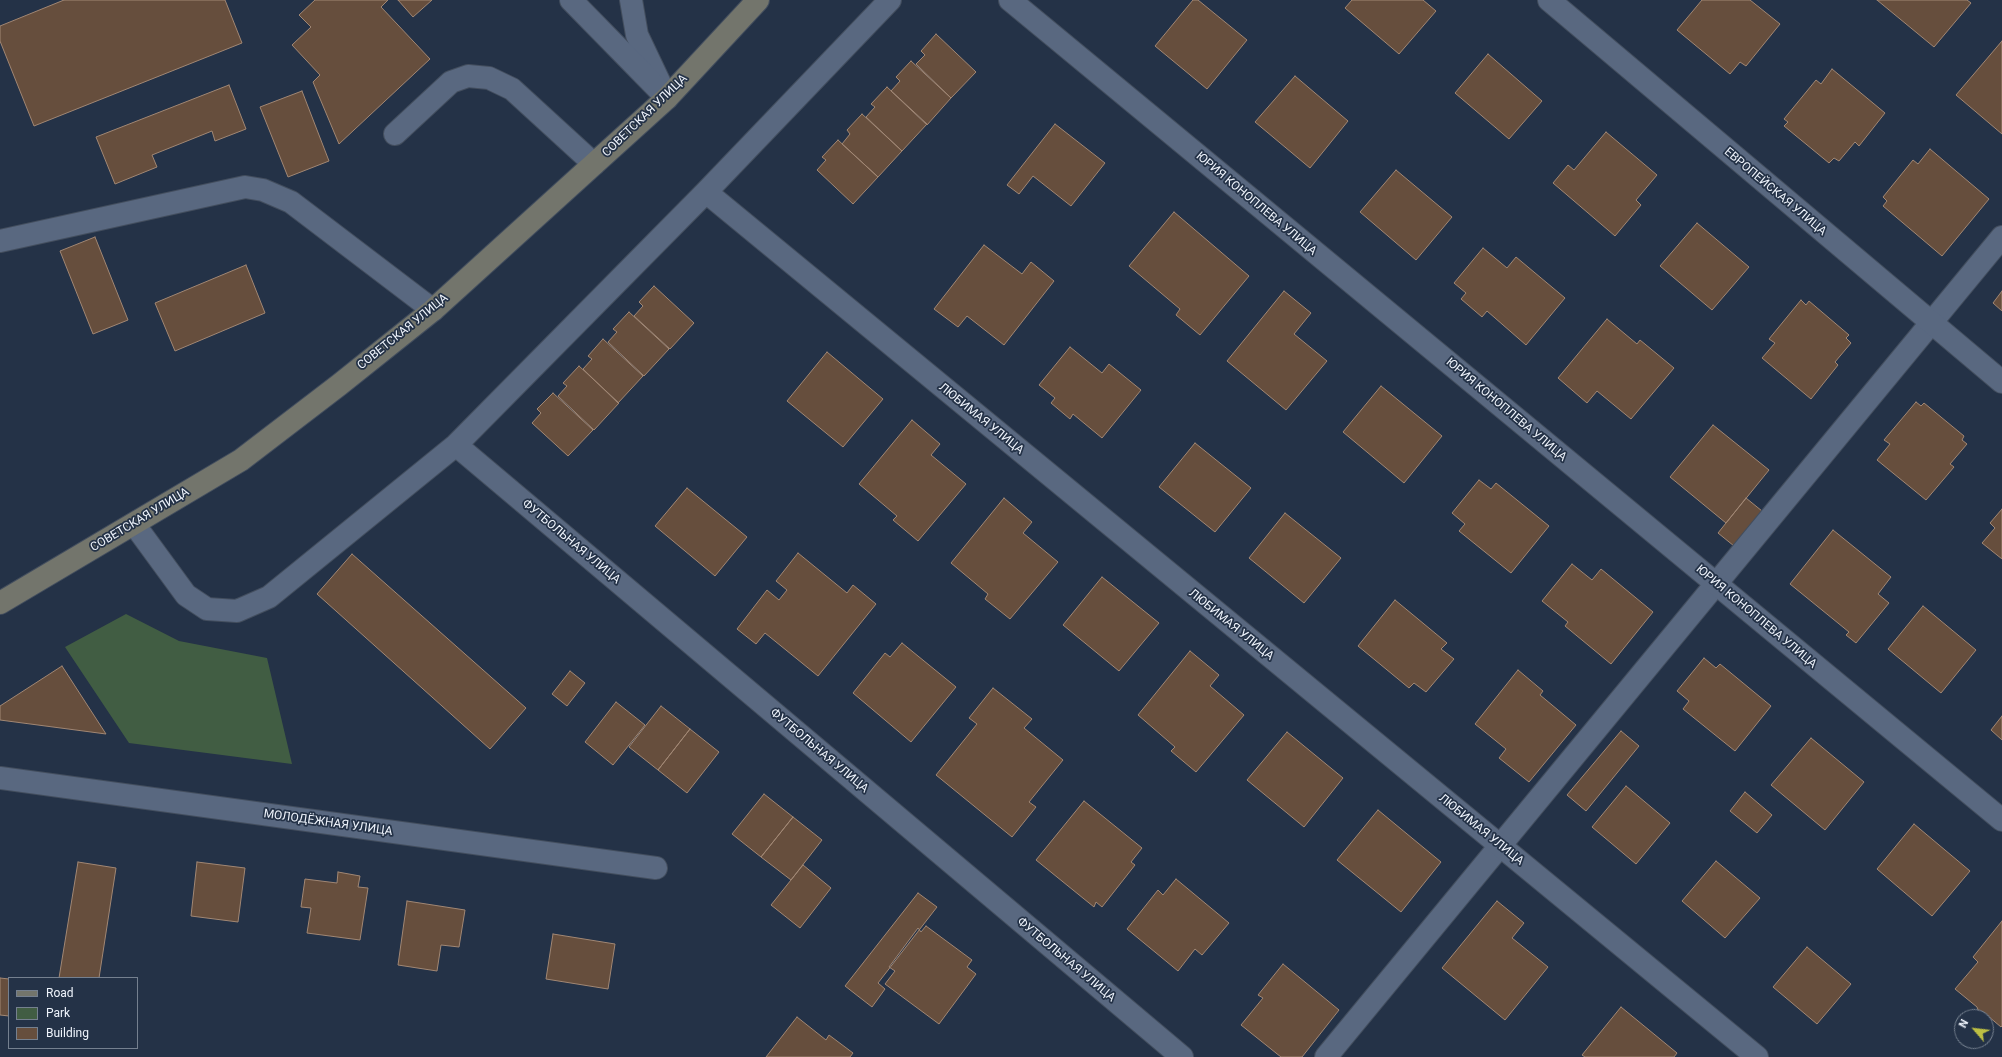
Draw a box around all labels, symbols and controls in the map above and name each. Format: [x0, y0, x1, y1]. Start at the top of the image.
street label: СОВЕТСКАЯ УЛИЦА [600, 72, 690, 160]
street label: ЕВРОПЕЙСКАЯ УЛИЦА [1721, 145, 1829, 239]
street label: ЮРИЯ КОНОПЛЕВА УЛИЦА [1193, 149, 1319, 259]
street label: СОВЕТСКАЯ УЛИЦА [355, 291, 451, 373]
street label: ЮРИЯ КОНОПЛЕВА УЛИЦА [1443, 355, 1569, 465]
street label: ЛЮБИМАЯ УЛИЦА [936, 380, 1026, 458]
street label: СОВЕТСКАЯ УЛИЦА [88, 485, 192, 555]
street label: ФУТБОЛЬНАЯ УЛИЦА [519, 497, 623, 587]
street label: ЮРИЯ КОНОПЛЕВА УЛИЦА [1693, 562, 1819, 672]
street label: ЛЮБИМАЯ УЛИЦА [1186, 586, 1276, 664]
street label: ФУТБОЛЬНАЯ УЛИЦА [767, 706, 871, 796]
street label: ЛЮБИМАЯ УЛИЦА [1436, 791, 1526, 869]
street label: МОЛОДЁЖНАЯ УЛИЦА [263, 807, 393, 839]
street label: ФУТБОЛЬНАЯ УЛИЦА [1014, 915, 1118, 1005]
legend [8, 977, 138, 1049]
text: Road [46, 986, 74, 1000]
text: Park [46, 1006, 70, 1020]
north arrow [1954, 1009, 1994, 1049]
text: N [1956, 1017, 1971, 1030]
text: Building [46, 1026, 89, 1040]

